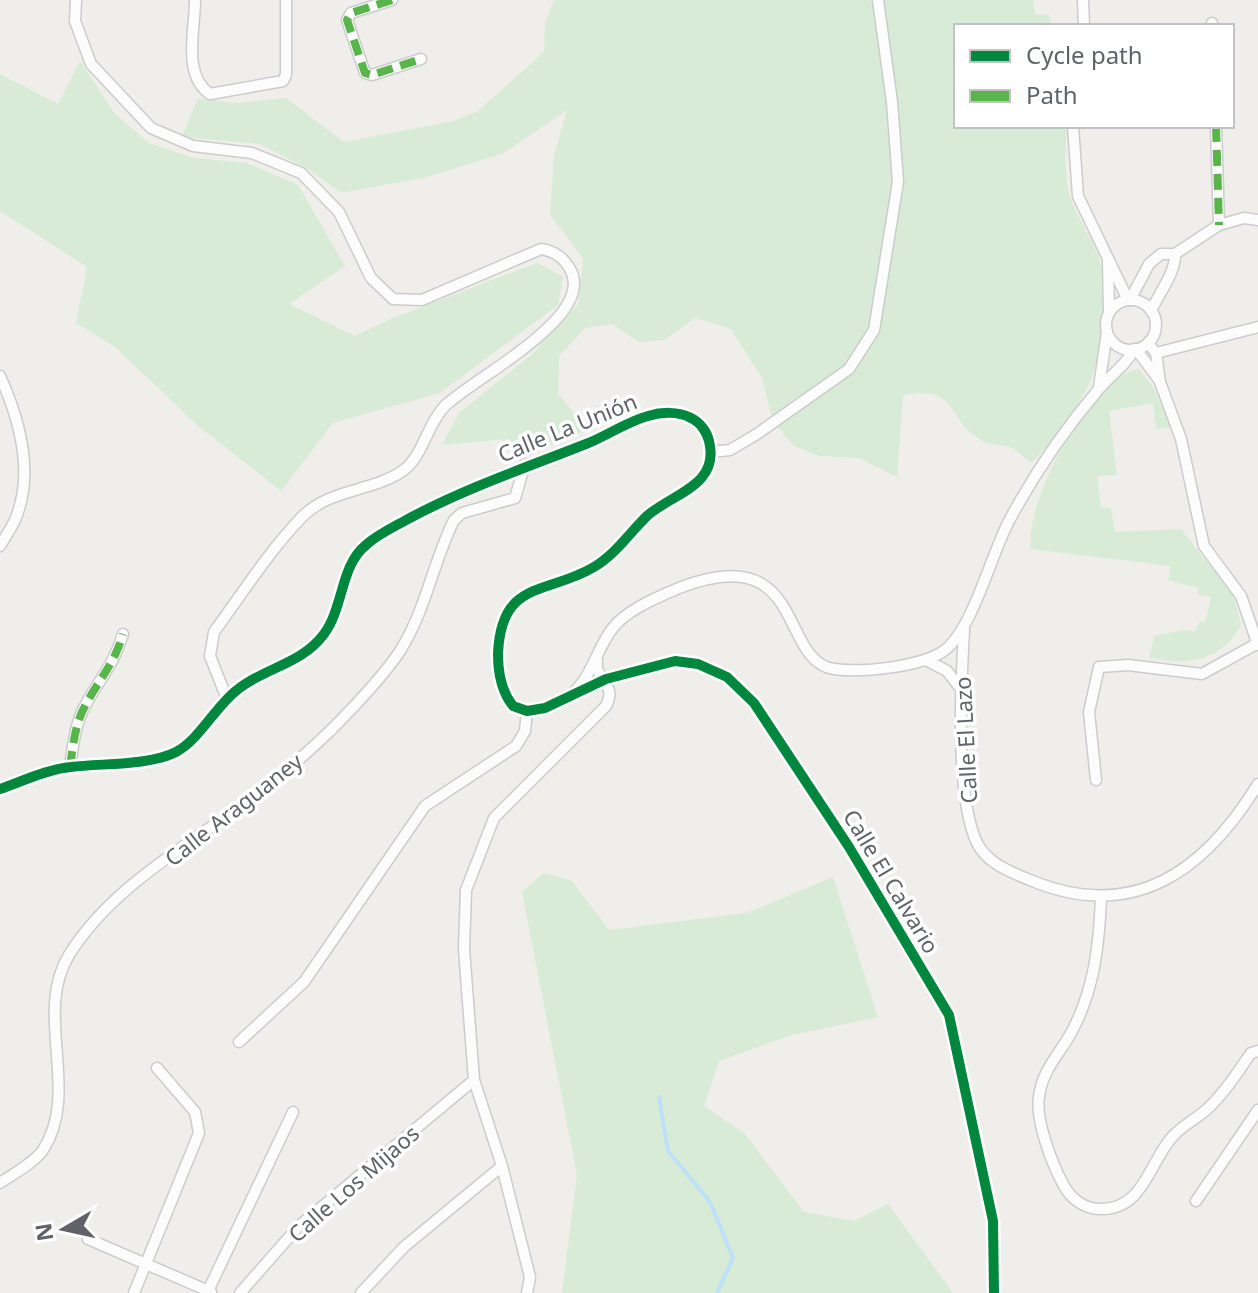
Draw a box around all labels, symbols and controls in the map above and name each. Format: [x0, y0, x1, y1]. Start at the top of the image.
legend [954, 24, 1234, 128]
text: Cycle path [1026, 38, 1143, 71]
text: Path [1026, 78, 1077, 111]
street label: Calle La Unión [493, 385, 641, 469]
street label: Calle El Lazo [947, 676, 983, 804]
street label: Calle Araguaney [158, 745, 309, 872]
street label: Calle El Calvario [837, 803, 947, 959]
street label: Calle Los Mijaos [281, 1118, 425, 1248]
north arrow [24, 1189, 104, 1269]
text: N [27, 1221, 59, 1243]

